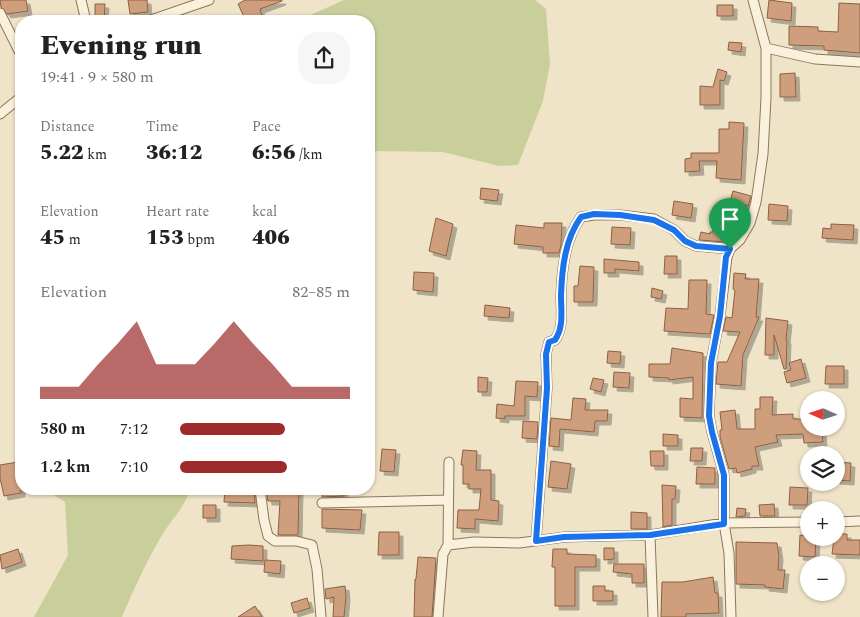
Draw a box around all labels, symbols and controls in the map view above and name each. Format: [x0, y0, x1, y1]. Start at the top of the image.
text: Evening run [40, 24, 202, 67]
button: share [298, 32, 350, 84]
text: 19:41 · 9 × 580 m [40, 65, 154, 89]
text: Distance [40, 116, 95, 137]
text: Time [146, 116, 179, 137]
text: Pace [252, 116, 281, 137]
text: 5.22 [40, 137, 84, 169]
text: 36:12 [146, 137, 202, 169]
text: 6:56 [252, 137, 296, 169]
text: km [84, 144, 107, 165]
text: /km [296, 144, 323, 165]
pin [709, 198, 751, 249]
text: Elevation [40, 201, 99, 222]
text: Heart rate [146, 201, 209, 222]
text: kcal [252, 201, 277, 222]
icon: arrive [716, 205, 744, 233]
text: 45 [40, 222, 65, 254]
text: 153 [146, 222, 184, 254]
text: 406 [252, 222, 290, 254]
text: m [65, 229, 81, 250]
text: bpm [184, 229, 215, 250]
text: Elevation [40, 280, 107, 304]
text: 82–85 m [292, 280, 350, 304]
north arrow [800, 391, 845, 436]
map controls [800, 391, 845, 601]
text: 580 m [40, 417, 85, 441]
text: 7:12 [120, 417, 148, 441]
button: layers [800, 446, 845, 491]
text: 1.2 km [40, 455, 90, 479]
text: 7:10 [120, 455, 148, 479]
button: + [800, 501, 845, 546]
button: − [800, 556, 845, 601]

